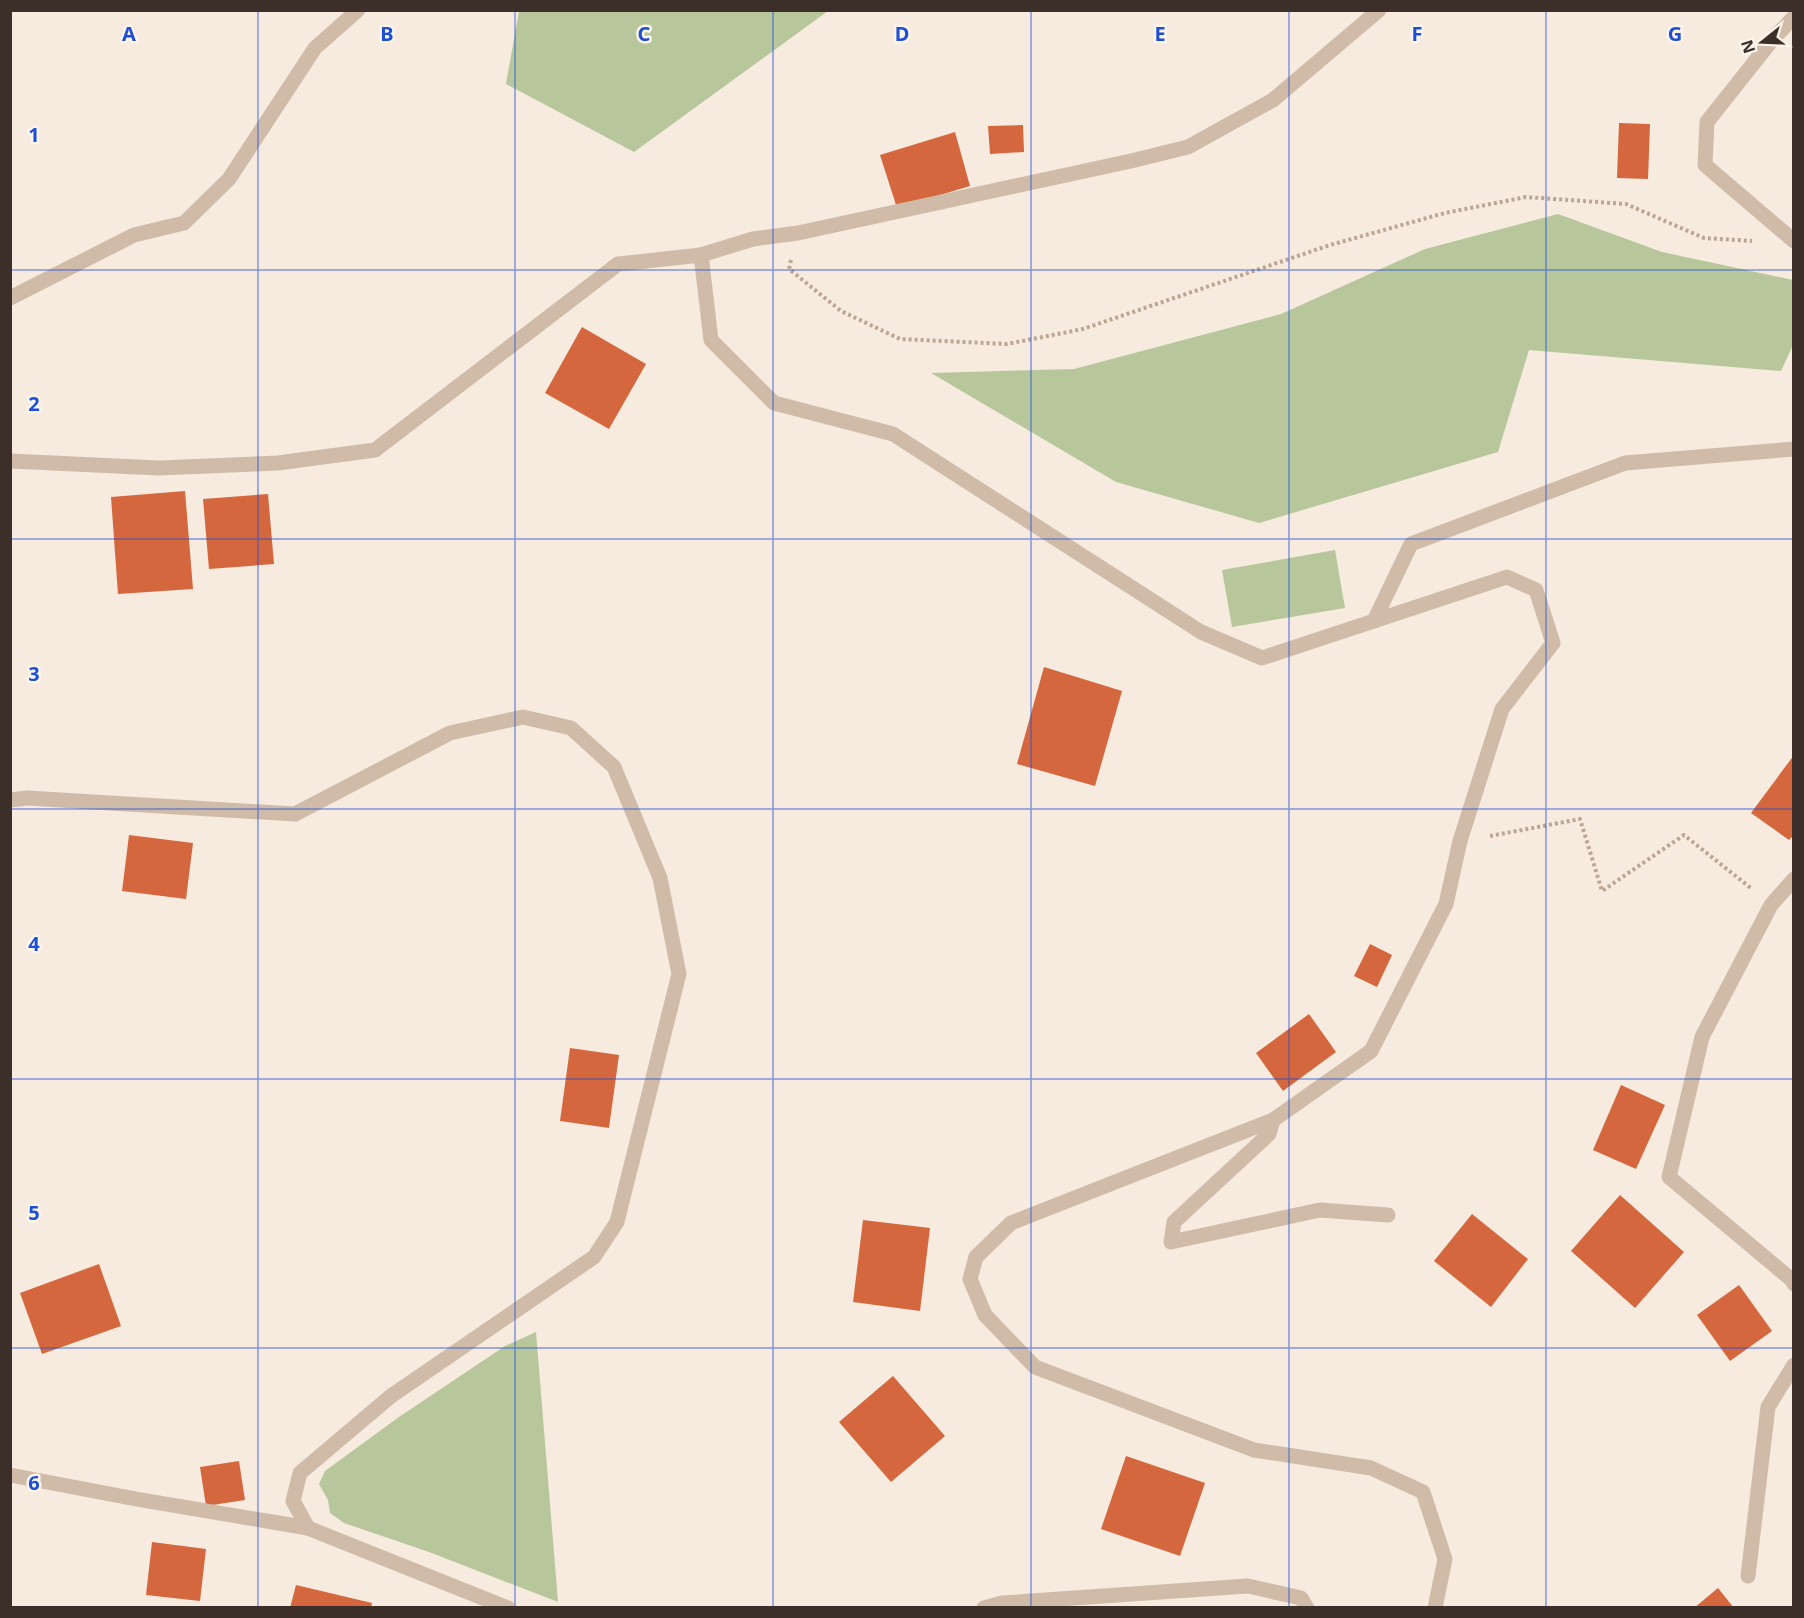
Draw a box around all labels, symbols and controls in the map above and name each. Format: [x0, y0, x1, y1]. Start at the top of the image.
north arrow [1732, 12, 1792, 72]
text: A [122, 20, 136, 47]
text: B [380, 20, 394, 47]
text: C [638, 20, 651, 47]
text: D [895, 20, 909, 47]
text: E [1154, 20, 1166, 47]
text: F [1412, 20, 1422, 47]
text: G [1668, 20, 1682, 47]
text: N [1735, 37, 1760, 56]
text: 1 [28, 121, 40, 148]
text: 2 [28, 390, 40, 417]
text: 3 [28, 660, 40, 687]
text: 4 [28, 930, 40, 957]
text: 5 [28, 1199, 40, 1226]
text: 6 [28, 1469, 40, 1496]

